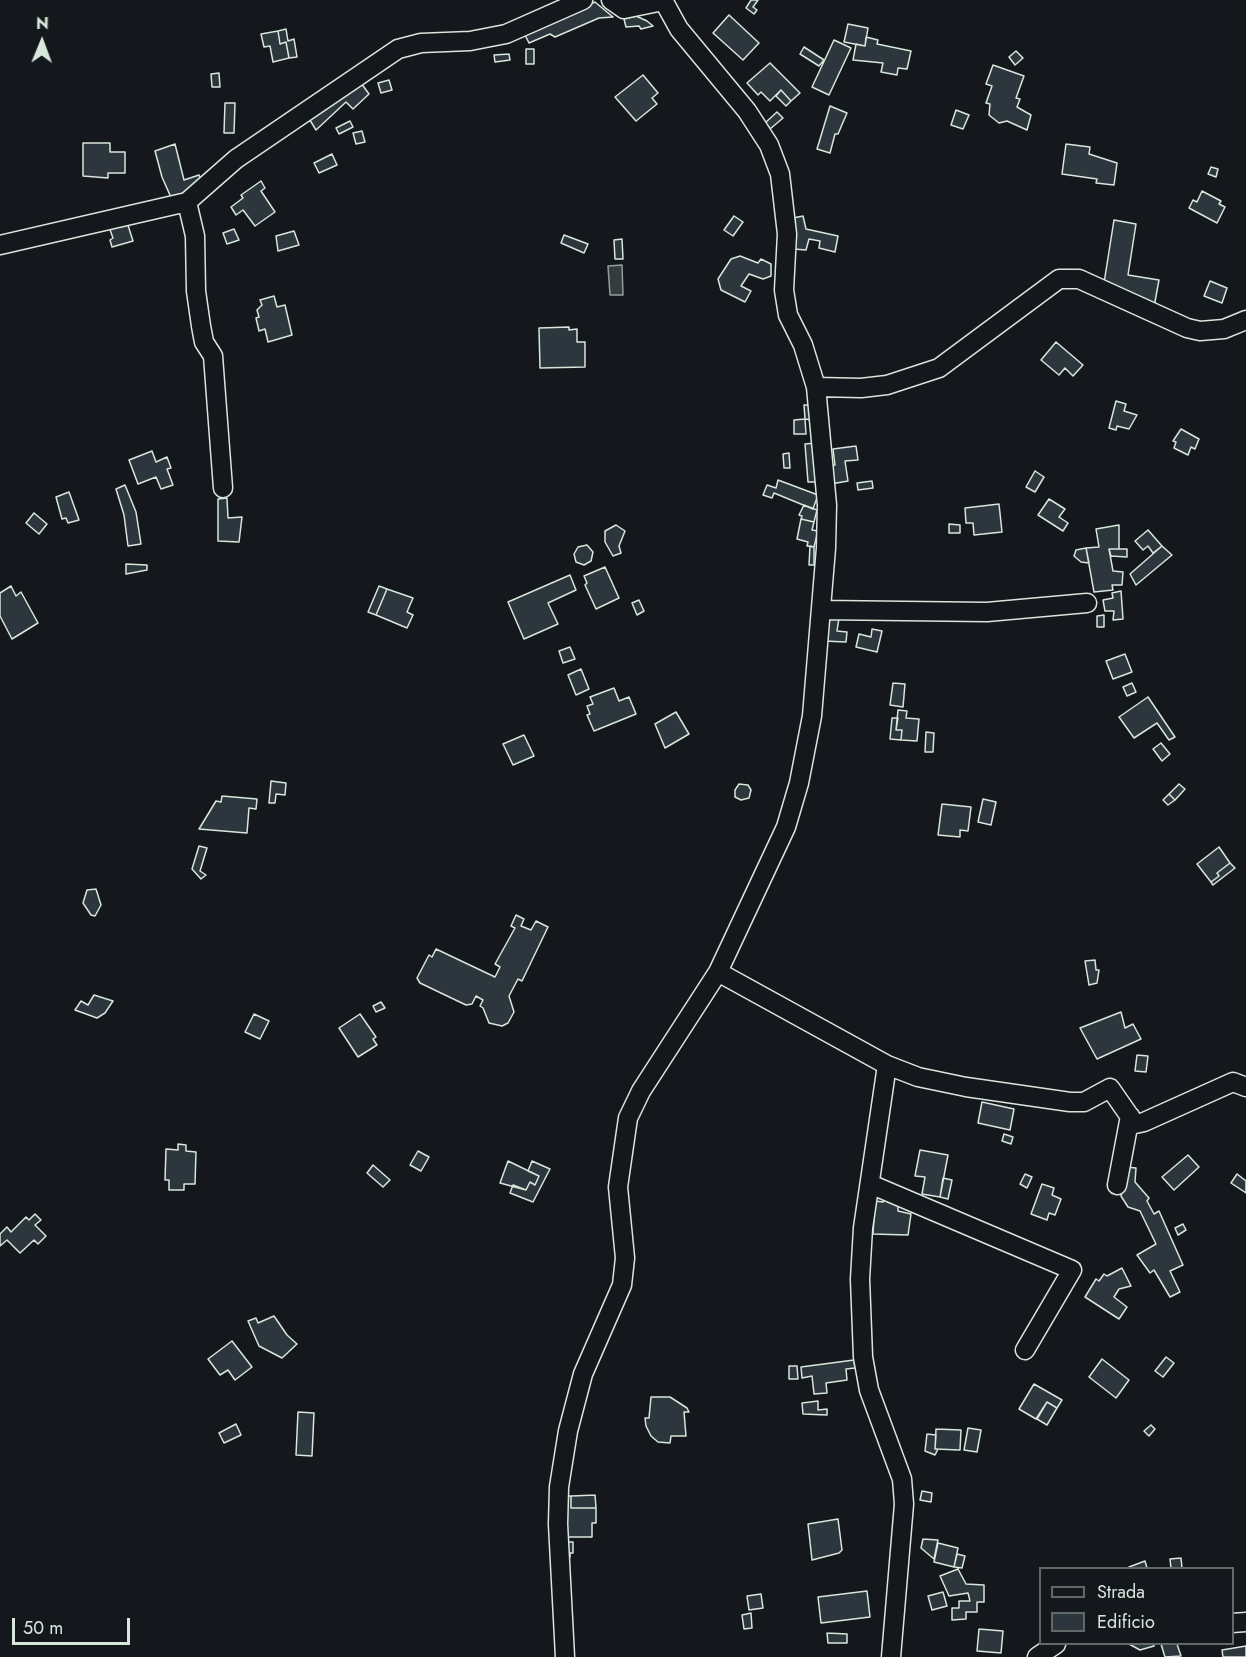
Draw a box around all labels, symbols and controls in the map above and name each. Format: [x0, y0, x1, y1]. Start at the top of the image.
north arrow [12, 12, 72, 72]
text: N [36, 12, 49, 35]
legend [1039, 1567, 1234, 1645]
text: Strada [1097, 1579, 1145, 1605]
scale bar [15, 1606, 134, 1644]
text: Edificio [1097, 1609, 1155, 1635]
text: 50 m [23, 1615, 63, 1641]

